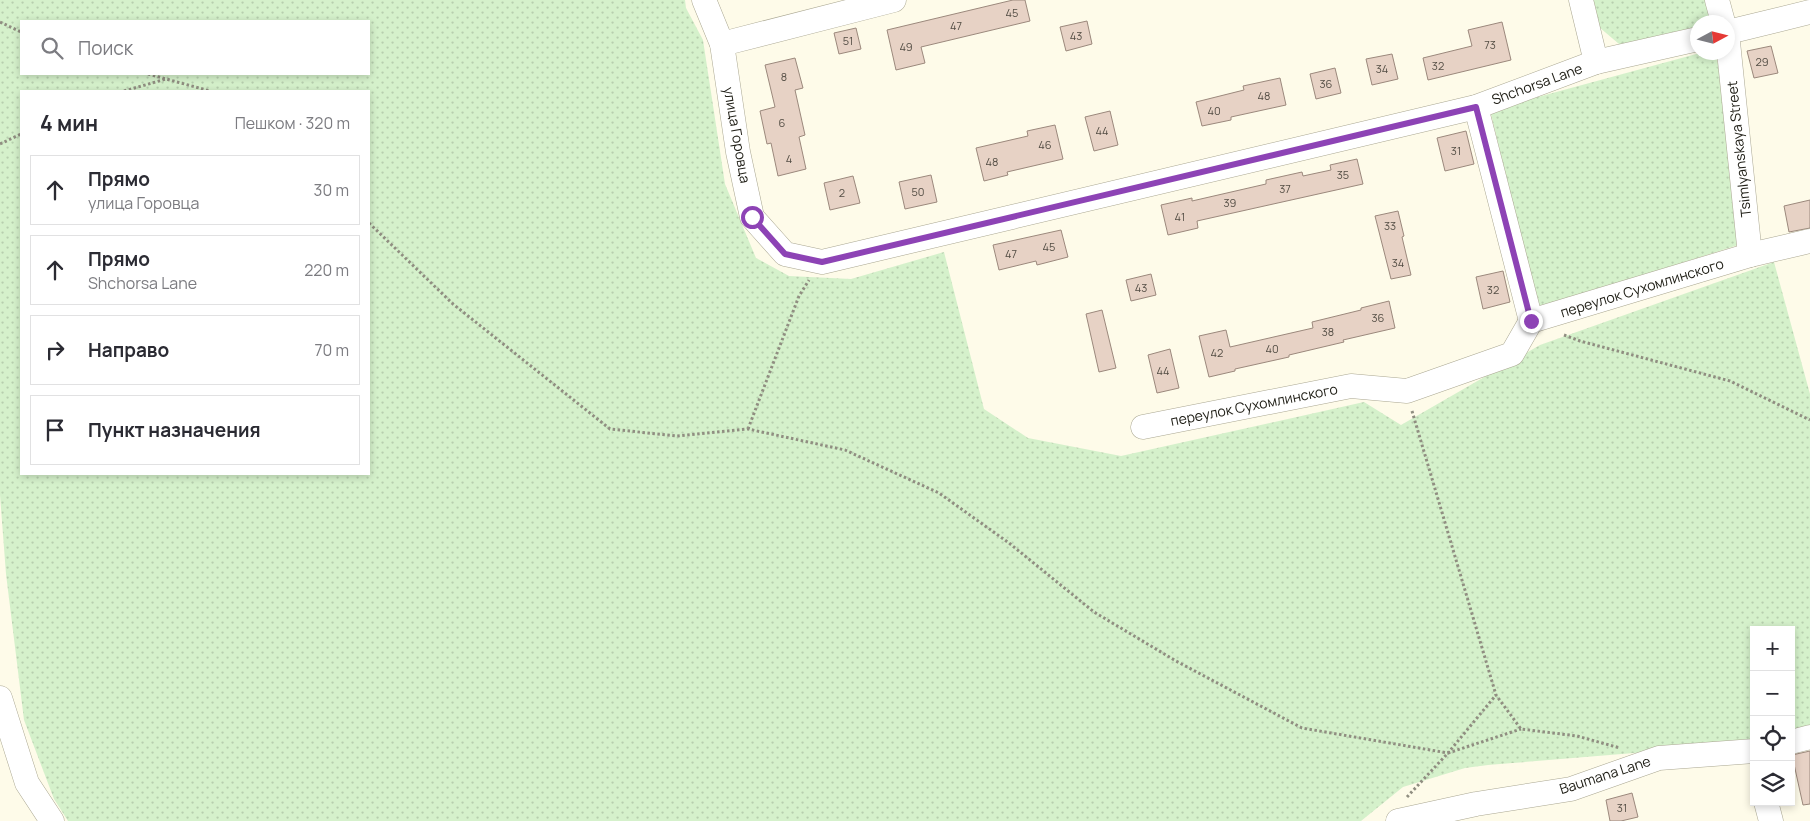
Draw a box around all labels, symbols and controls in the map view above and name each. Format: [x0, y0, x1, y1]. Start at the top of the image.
house number: 45 [1006, 5, 1018, 20]
north arrow [1690, 15, 1735, 60]
house number: 47 [950, 18, 962, 33]
search box [20, 20, 370, 75]
house number: 43 [1070, 28, 1082, 43]
house number: 51 [843, 33, 853, 48]
icon: search [38, 34, 66, 62]
text: Поиск [78, 35, 133, 61]
house number: 73 [1484, 37, 1496, 52]
house number: 49 [899, 39, 913, 54]
house number: 29 [1755, 54, 1769, 69]
house number: 32 [1432, 58, 1444, 73]
street label: Shchorsa Lane [1489, 58, 1585, 109]
house number: 34 [1376, 61, 1388, 76]
house number: 8 [781, 69, 787, 84]
house number: 36 [1320, 76, 1333, 91]
street label: Tsimlyanskaya Street [1722, 80, 1755, 218]
street label: улица Горовца [720, 85, 755, 185]
house number: 48 [1258, 88, 1270, 103]
house number: 40 [1207, 103, 1221, 118]
text: 4 мин [40, 109, 98, 137]
text: Пешком · 320 m [235, 112, 350, 134]
house number: 6 [779, 115, 786, 130]
house number: 44 [1095, 123, 1109, 138]
house number: 46 [1038, 137, 1052, 152]
house number: 31 [1451, 143, 1461, 158]
house number: 4 [786, 151, 792, 166]
house number: 48 [986, 154, 998, 169]
text: Прямо [88, 166, 150, 192]
house number: 35 [1337, 167, 1349, 182]
icon: ahead [41, 176, 69, 204]
text: 30 m [314, 179, 349, 201]
house number: 37 [1279, 181, 1291, 196]
house number: 50 [911, 184, 925, 199]
house number: 2 [839, 185, 845, 200]
text: улица Горовца [88, 192, 199, 214]
house number: 39 [1224, 195, 1237, 210]
route start [741, 206, 764, 229]
house number: 41 [1175, 209, 1185, 224]
house number: 33 [1384, 218, 1396, 233]
house number: 45 [1043, 239, 1055, 254]
text: Прямо [88, 246, 150, 272]
house number: 47 [1005, 246, 1017, 261]
street label: переулок Сухомлинского [1558, 254, 1726, 321]
house number: 34 [1392, 255, 1404, 270]
icon: ahead [41, 256, 69, 284]
text: 220 m [304, 259, 349, 281]
text: Shchorsa Lane [88, 272, 197, 294]
house number: 43 [1135, 280, 1147, 295]
house number: 32 [1487, 282, 1499, 297]
house number: 36 [1372, 310, 1385, 325]
route end [1520, 310, 1543, 333]
house number: 38 [1322, 324, 1334, 339]
icon: right [41, 336, 69, 364]
text: Направо [88, 337, 169, 363]
text: 70 m [314, 339, 349, 361]
house number: 40 [1265, 341, 1279, 356]
house number: 42 [1211, 345, 1223, 360]
house number: 44 [1156, 363, 1170, 378]
street label: переулок Сухомлинского [1169, 379, 1339, 430]
icon: arrive [41, 416, 69, 444]
text: Пункт назначения [88, 417, 261, 443]
map controls [1750, 626, 1795, 806]
button: + [1750, 626, 1795, 671]
button: − [1750, 671, 1795, 716]
button: locate [1750, 716, 1795, 761]
street label: Baumana Lane [1557, 751, 1653, 798]
button: layers [1750, 761, 1795, 806]
house number: 31 [1617, 800, 1627, 815]

